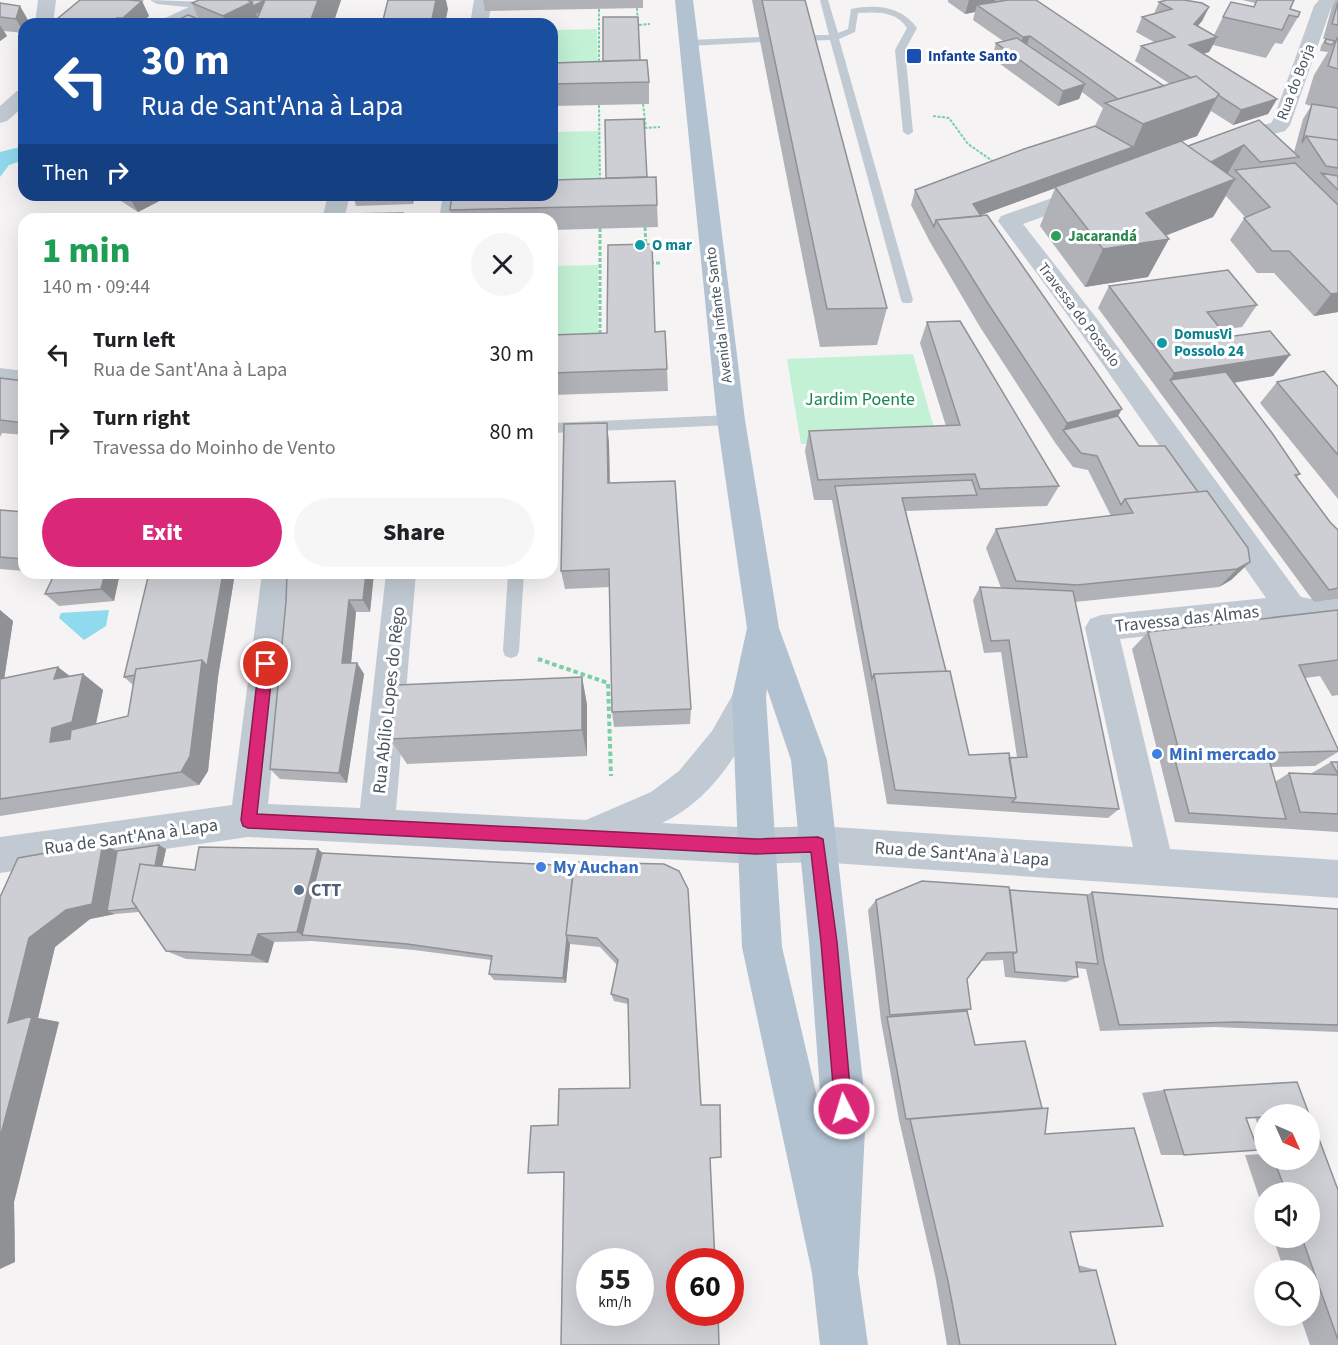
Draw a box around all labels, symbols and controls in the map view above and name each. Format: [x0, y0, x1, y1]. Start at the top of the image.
text: 30 m [141, 31, 230, 91]
street label: Rua do Borja [1272, 41, 1320, 123]
icon: left [42, 42, 120, 120]
place label: Infante Santo [928, 46, 1017, 67]
marker: Infante Santo [905, 47, 923, 65]
text: Rua de Sant'Ana à Lapa [141, 87, 403, 126]
icon: right [101, 156, 134, 189]
text: Then [42, 157, 89, 189]
text: 1 min [42, 225, 130, 276]
place label: Jacarandá [1068, 226, 1137, 247]
marker: Jacarandá [1049, 229, 1063, 243]
button: close [471, 233, 534, 296]
place label: O mar [652, 235, 692, 256]
marker: O mar [633, 238, 647, 252]
street label: Avenida Infante Santo [700, 246, 738, 384]
street label: Travessa do Possolo [1033, 259, 1125, 371]
text: 140 m · 09:44 [42, 273, 150, 301]
text: Turn left [93, 324, 175, 356]
place label: DomusVi Possolo 24 [1174, 324, 1244, 362]
marker: DomusVi Possolo 24 [1155, 336, 1169, 350]
icon: left [42, 338, 75, 371]
text: 30 m [489, 338, 534, 370]
text: Rua de Sant'Ana à Lapa [93, 356, 287, 384]
park label: Jardim Poente [805, 387, 915, 412]
text: Turn right [93, 402, 190, 434]
icon: right [42, 416, 75, 449]
text: 80 m [489, 416, 534, 448]
text: Travessa do Moinho de Vento [93, 434, 335, 462]
button: Exit [42, 498, 282, 567]
button: Share [294, 498, 534, 567]
street label: Travessa das Almas [1114, 599, 1260, 639]
street label: Rua Abílio Lopes do Rêgo [367, 605, 411, 795]
pin [240, 638, 291, 689]
icon: arrive [249, 647, 282, 680]
place label: Mini mercado [1169, 742, 1276, 767]
marker: Mini mercado [1150, 747, 1164, 761]
street label: Rua de Sant'Ana à Lapa [43, 812, 219, 862]
street label: Rua de Sant'Ana à Lapa [874, 835, 1050, 873]
place label: My Auchan [553, 855, 639, 880]
marker: My Auchan [534, 860, 548, 874]
place label: CTT [311, 878, 341, 903]
marker: CTT [292, 883, 306, 897]
position arrow [812, 1077, 876, 1141]
north arrow [1254, 1104, 1320, 1170]
map controls [1254, 1104, 1320, 1326]
button: sound [1254, 1182, 1320, 1248]
speed limit sign: 60 [666, 1248, 744, 1326]
text: 55 [599, 1258, 631, 1301]
button: search [1254, 1260, 1320, 1326]
text: km/h [598, 1292, 632, 1313]

